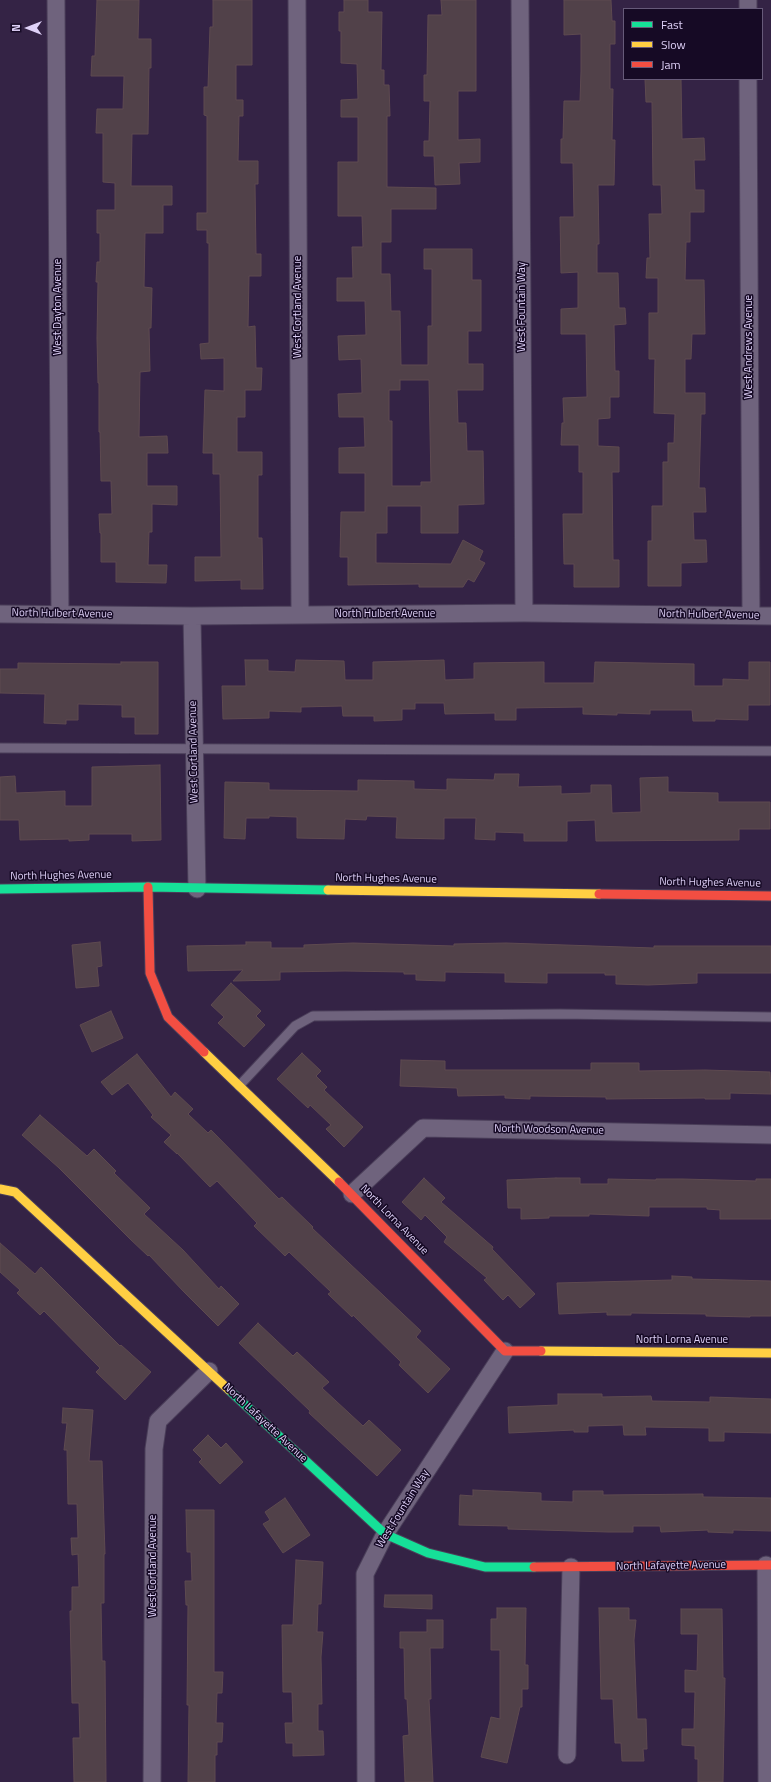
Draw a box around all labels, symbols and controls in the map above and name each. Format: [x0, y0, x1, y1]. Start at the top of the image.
north arrow [8, 8, 48, 48]
legend [623, 8, 763, 80]
text: Fast [661, 15, 683, 34]
text: N [8, 24, 24, 32]
text: Slow [661, 35, 686, 54]
text: Jam [661, 55, 681, 74]
street label: West Cortland Avenue [291, 256, 305, 358]
street label: West Dayton Avenue [51, 259, 65, 355]
street label: West Fountain Way [515, 262, 529, 352]
street label: West Andrews Avenue [742, 295, 756, 399]
street label: North Hulbert Avenue [11, 607, 113, 621]
street label: North Hulbert Avenue [335, 607, 435, 621]
street label: North Hulbert Avenue [658, 608, 760, 622]
street label: West Cortland Avenue [187, 701, 201, 803]
street label: North Hughes Avenue [10, 869, 112, 883]
street label: North Hughes Avenue [335, 872, 437, 886]
street label: North Hughes Avenue [659, 876, 761, 890]
street label: North Woodson Avenue [494, 1122, 604, 1138]
street label: North Lorna Avenue [357, 1182, 431, 1258]
street label: North Lorna Avenue [636, 1333, 728, 1347]
street label: North Lafayette Avenue [220, 1381, 310, 1465]
street label: West Fountain Way [374, 1467, 432, 1551]
street label: West Cortland Avenue [146, 1515, 160, 1617]
street label: North Lafayette Avenue [616, 1558, 726, 1574]

